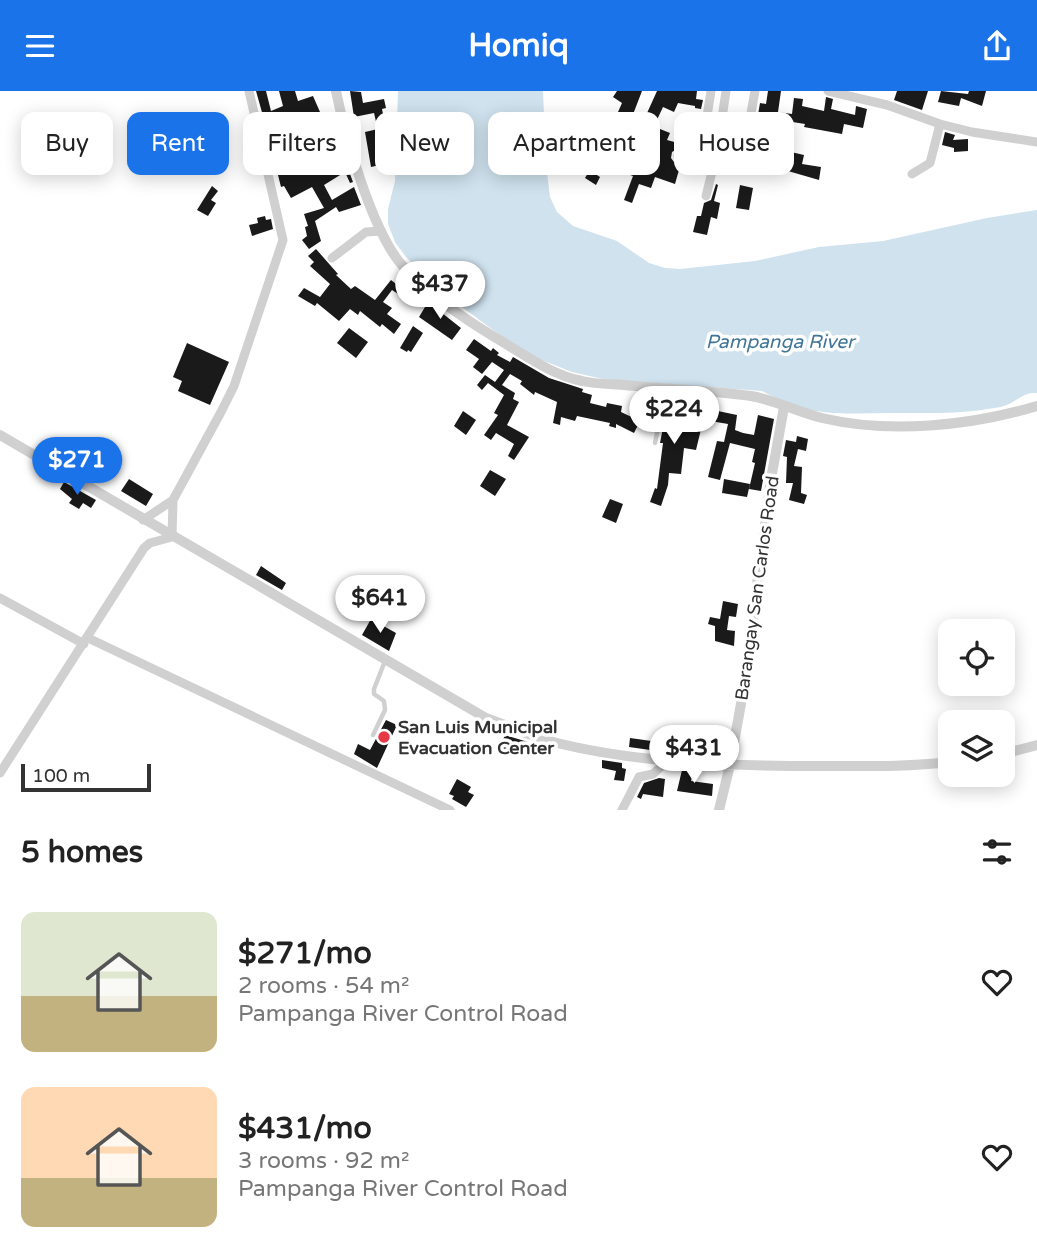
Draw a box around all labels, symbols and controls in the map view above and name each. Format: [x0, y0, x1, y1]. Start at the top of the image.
icon: menu [21, 27, 59, 65]
text: Homiq [468, 27, 569, 65]
icon: share [978, 27, 1016, 65]
chip: Buy [21, 112, 113, 175]
chip: Rent [127, 112, 229, 175]
chip: Filters [243, 112, 361, 175]
chip: New [375, 112, 474, 175]
chip: Apartment [488, 112, 660, 175]
chip: House [674, 112, 794, 175]
pin: $437 [399, 261, 481, 321]
text: $437 [411, 270, 469, 298]
water label: Pampanga River [706, 331, 857, 353]
pin: $224 [633, 387, 715, 446]
text: $224 [645, 395, 703, 423]
pin: $271 [36, 437, 118, 497]
text: $271 [48, 446, 106, 474]
street label: Barangay San Carlos Road [730, 474, 784, 702]
pin: $641 [339, 575, 421, 635]
text: $641 [351, 584, 409, 612]
map controls [938, 619, 1015, 787]
button: locate [938, 619, 1015, 696]
button: layers [938, 710, 1015, 787]
place label: San Luis Municipal Evacuation Center [398, 716, 558, 759]
pin: $431 [653, 725, 735, 785]
marker: San Luis Municipal Evacuation Center [376, 729, 392, 745]
text: $431 [665, 734, 723, 762]
scale bar [21, 761, 150, 793]
text: 100 m [32, 765, 90, 787]
icon: filters [978, 833, 1016, 871]
text: 5 homes [21, 834, 143, 871]
text: $271/mo [238, 935, 372, 972]
icon: home [77, 940, 161, 1024]
icon: heart [978, 963, 1016, 1001]
text: 2 rooms · 54 m² [238, 972, 409, 1000]
text: Pampanga River Control Road [238, 1000, 568, 1028]
text: $431/mo [238, 1110, 372, 1147]
icon: home [77, 1115, 161, 1199]
icon: heart [978, 1138, 1016, 1176]
text: 3 rooms · 92 m² [238, 1147, 409, 1175]
text: Pampanga River Control Road [238, 1175, 568, 1203]

